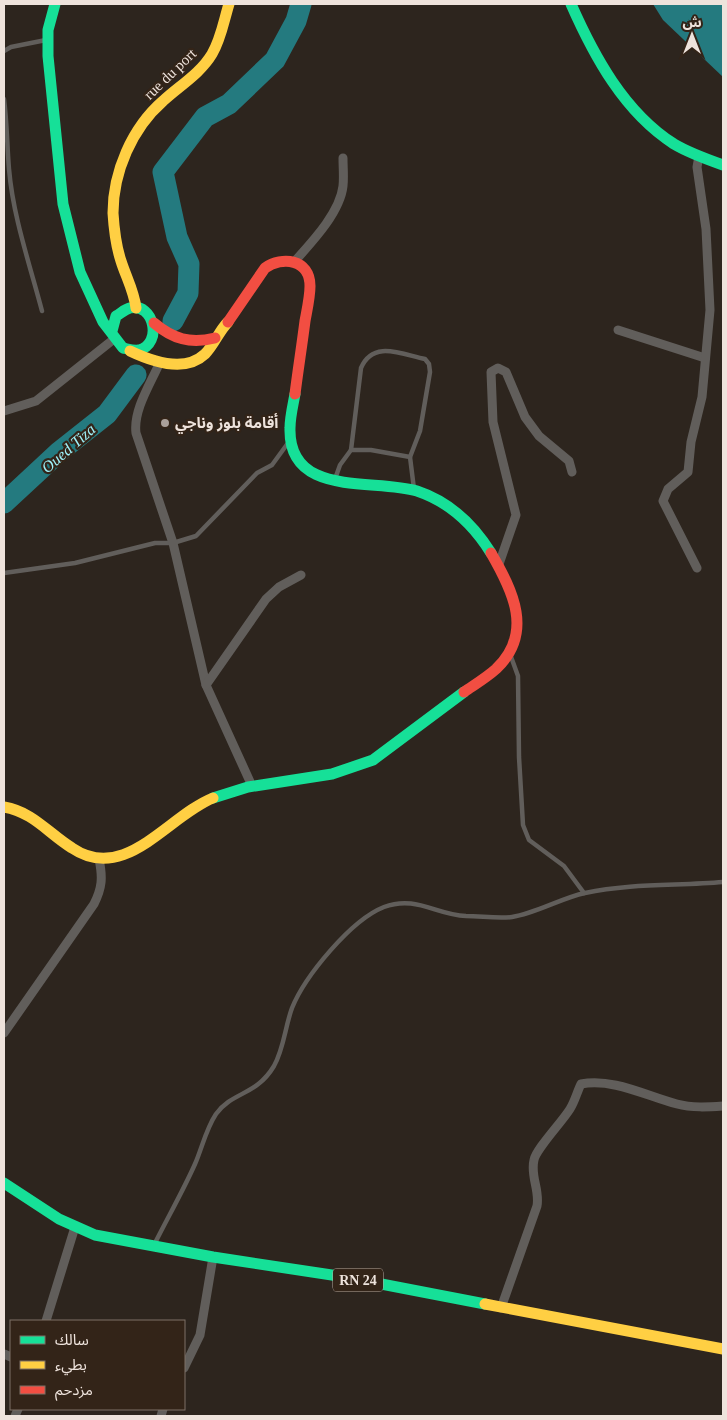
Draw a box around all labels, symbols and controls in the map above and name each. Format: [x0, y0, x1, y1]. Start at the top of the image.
north arrow [667, 10, 717, 60]
text: ش [682, 15, 702, 30]
street label: rue du port [141, 45, 200, 103]
place label: أقامة بلوز وناجي [175, 413, 278, 434]
marker: أقامة بلوز وناجي [159, 417, 171, 429]
water label: Oued Tiza [38, 421, 99, 476]
road number: RN 24 [333, 1268, 383, 1292]
legend [10, 1320, 185, 1410]
text: سالك [55, 1332, 89, 1348]
text: بطيء [55, 1357, 87, 1376]
text: مزدحم [55, 1382, 93, 1401]

